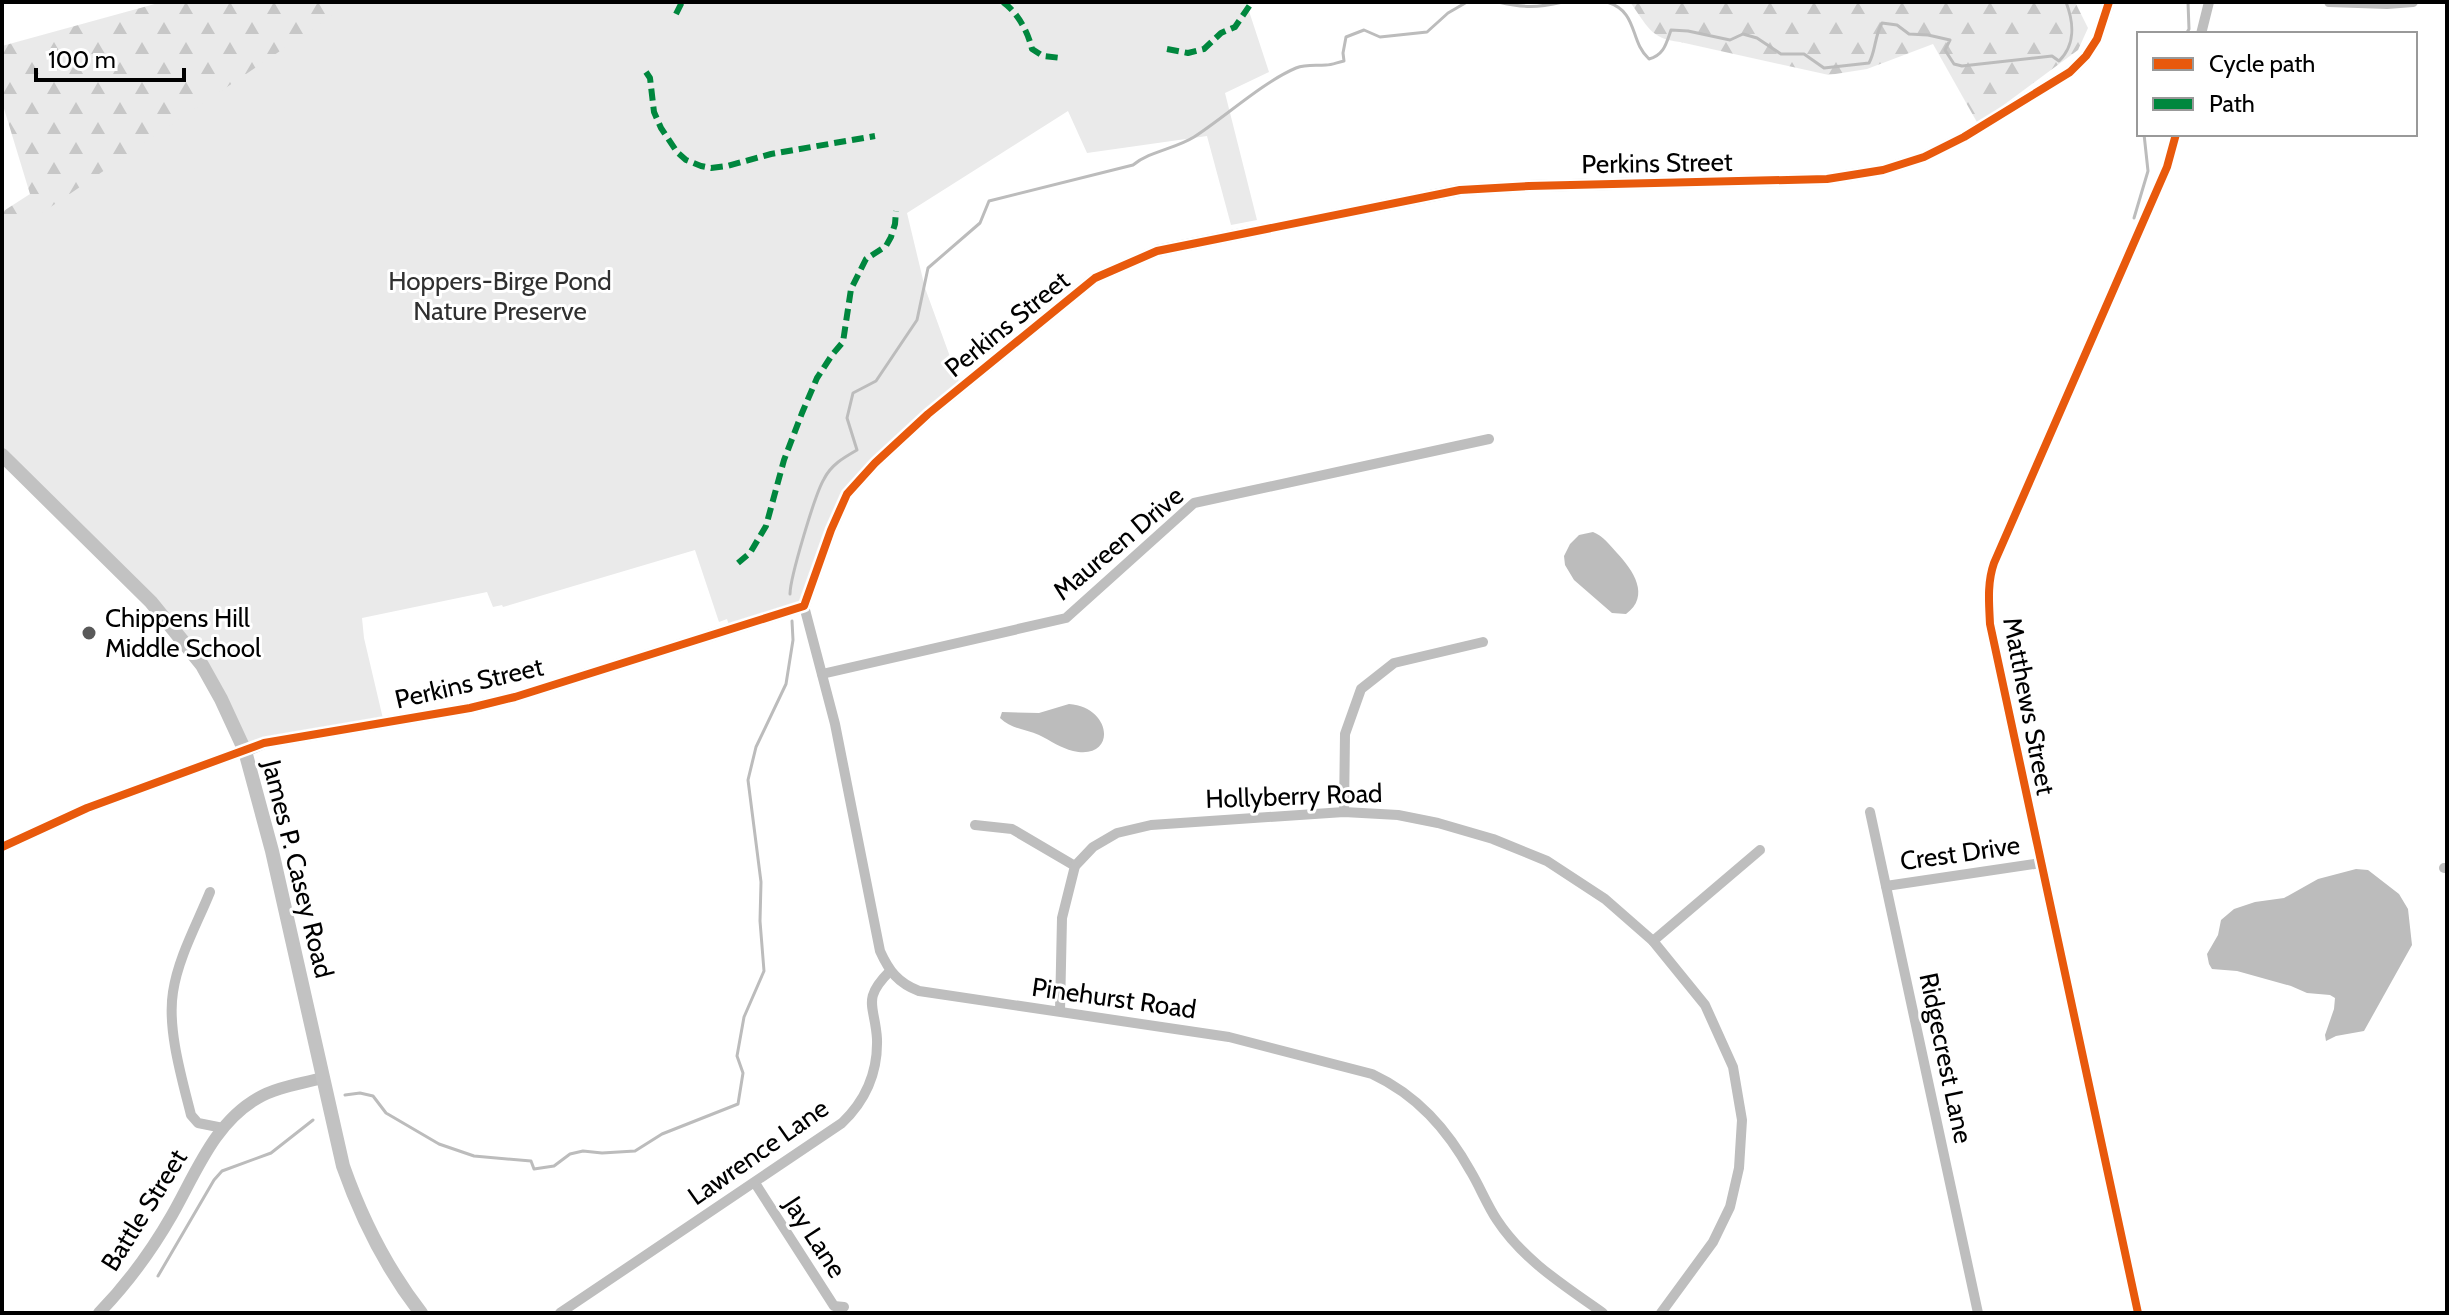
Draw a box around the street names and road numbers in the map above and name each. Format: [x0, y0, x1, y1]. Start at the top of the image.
street label: Perkins Street [1581, 146, 1733, 180]
street label: Perkins Street [938, 264, 1076, 384]
street label: Maureen Drive [1046, 479, 1190, 607]
street label: Matthews Street [1996, 614, 2062, 798]
street label: Perkins Street [392, 650, 546, 716]
street label: James P. Casey Road [255, 756, 341, 981]
street label: Hollyberry Road [1205, 777, 1383, 815]
street label: Crest Drive [1898, 829, 2022, 877]
street label: Ridgecrest Lane [1912, 970, 1980, 1146]
street label: Pinehurst Road [1030, 971, 1198, 1025]
street label: Lawrence Lane [682, 1092, 834, 1212]
street label: Battle Street [94, 1143, 194, 1277]
street label: Jay Lane [776, 1189, 853, 1284]

